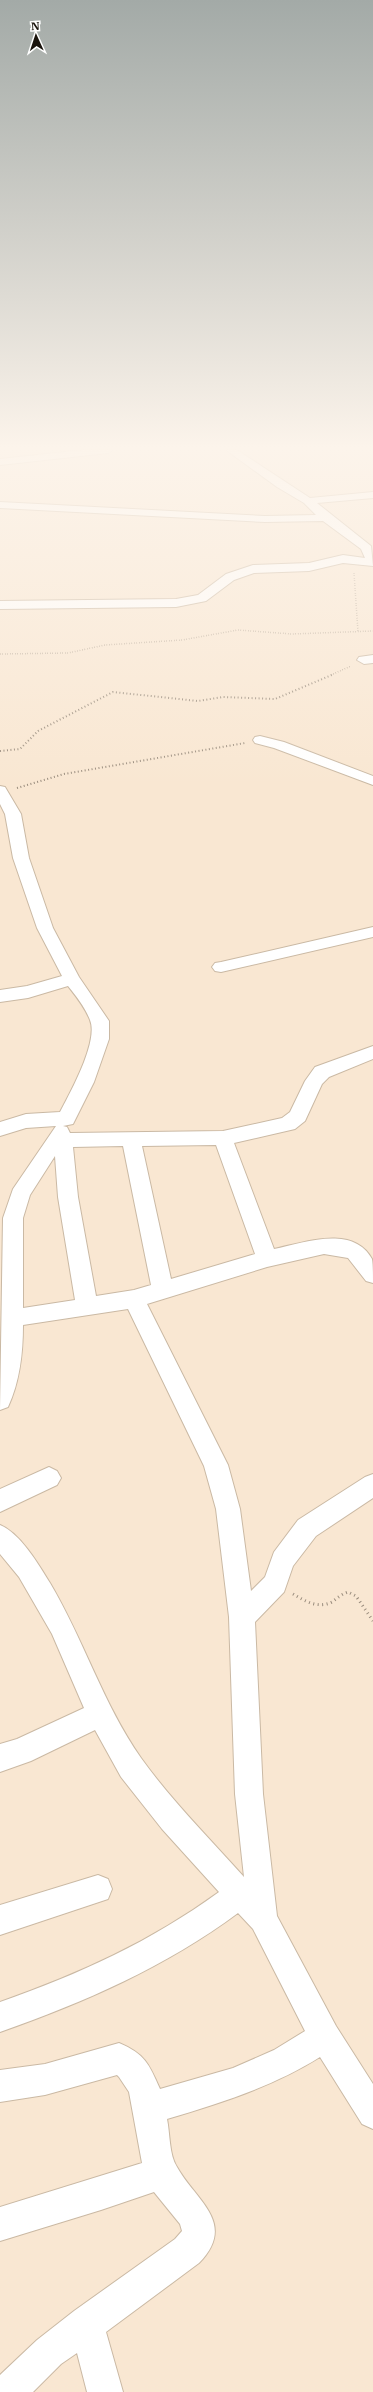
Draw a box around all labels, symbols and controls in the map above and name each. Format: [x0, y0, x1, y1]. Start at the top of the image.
north arrow [16, 16, 56, 56]
text: N [31, 19, 40, 33]

